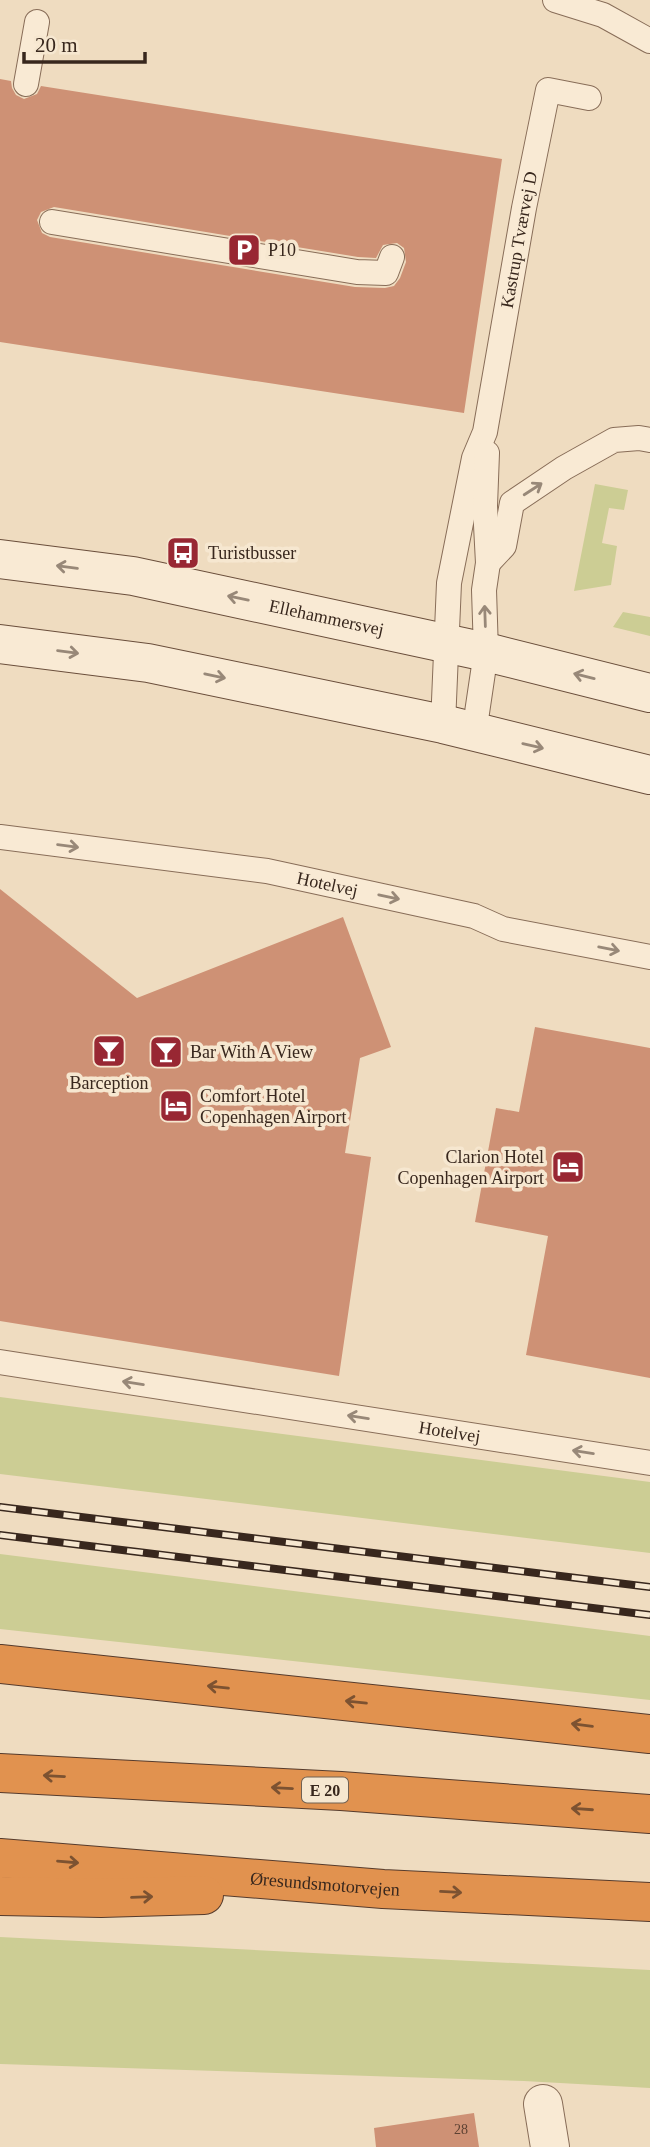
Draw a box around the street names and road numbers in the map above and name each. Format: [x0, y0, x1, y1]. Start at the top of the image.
street label: Kastrup Tværvej D [497, 170, 541, 310]
street label: Ellehammersvej [267, 596, 386, 640]
street label: Hotelvej [295, 868, 360, 900]
street label: Hotelvej [417, 1417, 482, 1447]
road number: E 20 [302, 1778, 348, 1802]
street label: Øresundsmotorvejen [249, 1868, 400, 1900]

